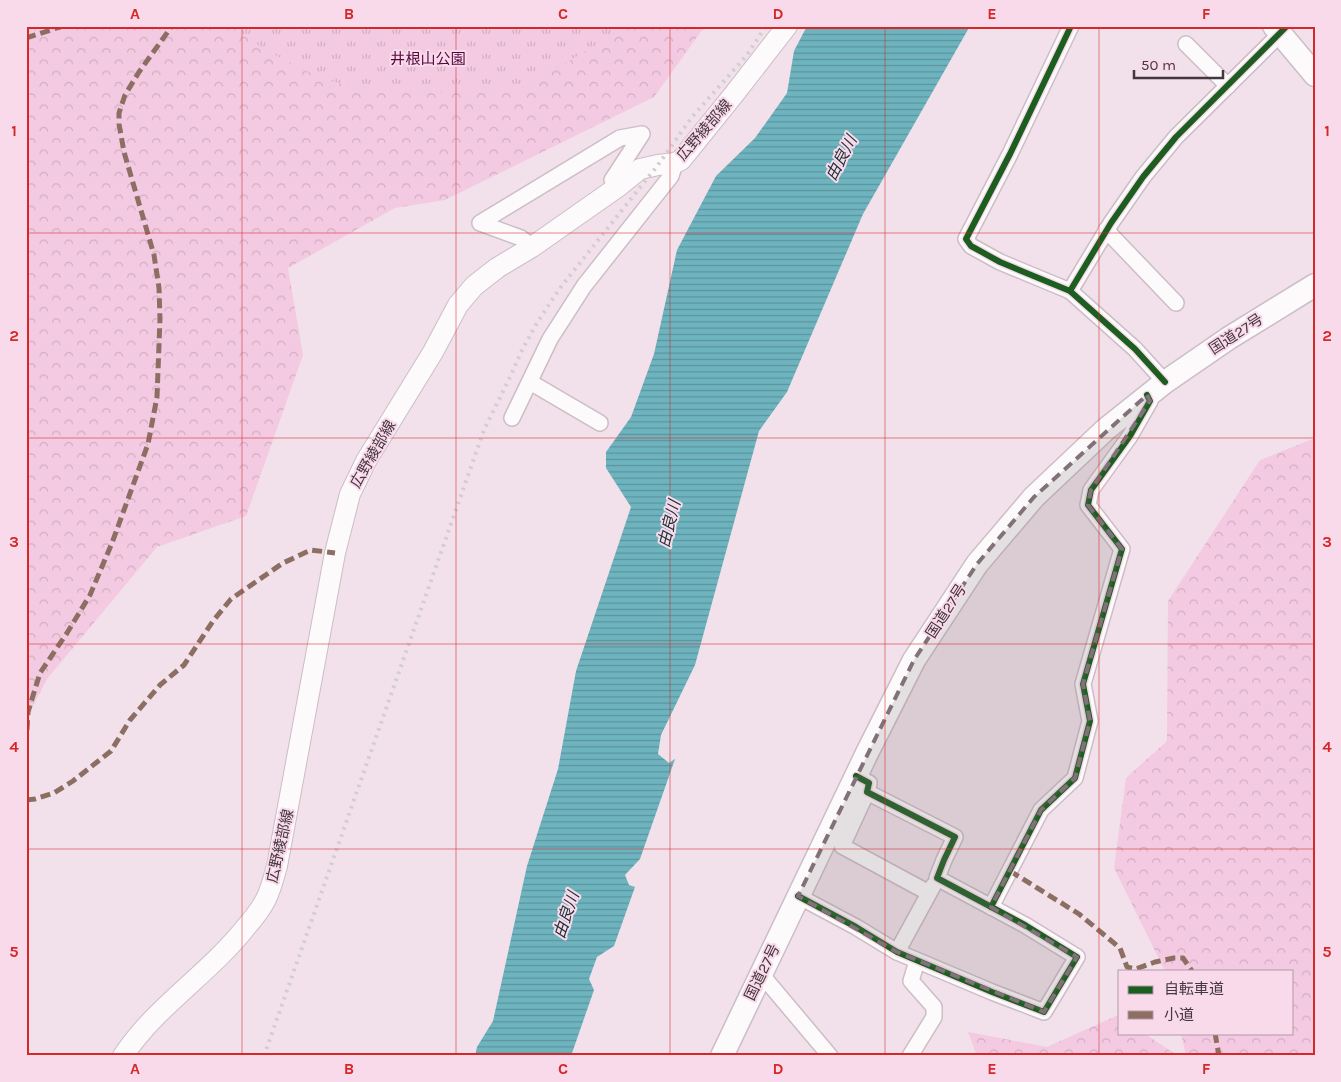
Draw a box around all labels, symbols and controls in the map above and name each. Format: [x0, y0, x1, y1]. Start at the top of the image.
text: A [130, 4, 140, 23]
text: B [344, 4, 354, 23]
text: C [558, 4, 568, 23]
text: D [773, 4, 784, 23]
text: E [987, 4, 997, 23]
text: F [1202, 4, 1211, 23]
scale bar [1134, 48, 1222, 80]
park label: 井根山公園 [390, 50, 466, 68]
text: 50 m [1141, 56, 1176, 74]
street label: 広野綾部線 [673, 96, 735, 164]
text: 1 [11, 121, 17, 140]
text: 1 [1324, 121, 1330, 140]
water label: 由良川 [821, 131, 862, 184]
street label: 国道27号 [1206, 310, 1266, 358]
text: 2 [9, 326, 19, 345]
text: 2 [1322, 326, 1332, 345]
street label: 広野綾部線 [346, 417, 400, 491]
water label: 由良川 [654, 496, 685, 550]
text: 3 [9, 532, 19, 551]
text: 3 [1322, 532, 1332, 551]
street label: 国道27号 [922, 581, 970, 641]
text: 4 [9, 737, 19, 756]
text: 4 [1322, 737, 1332, 756]
street label: 広野綾部線 [263, 807, 297, 885]
water label: 由良川 [549, 887, 583, 941]
street label: 国道27号 [741, 941, 783, 1003]
text: 5 [9, 942, 19, 961]
text: 5 [1322, 942, 1332, 961]
legend [1118, 970, 1294, 1034]
text: 自転車道 [1164, 980, 1224, 998]
text: 小道 [1164, 1006, 1194, 1024]
text: A [130, 1059, 140, 1078]
text: B [344, 1059, 354, 1078]
text: C [558, 1059, 568, 1078]
text: D [773, 1059, 784, 1078]
text: E [987, 1059, 997, 1078]
text: F [1202, 1059, 1211, 1078]

